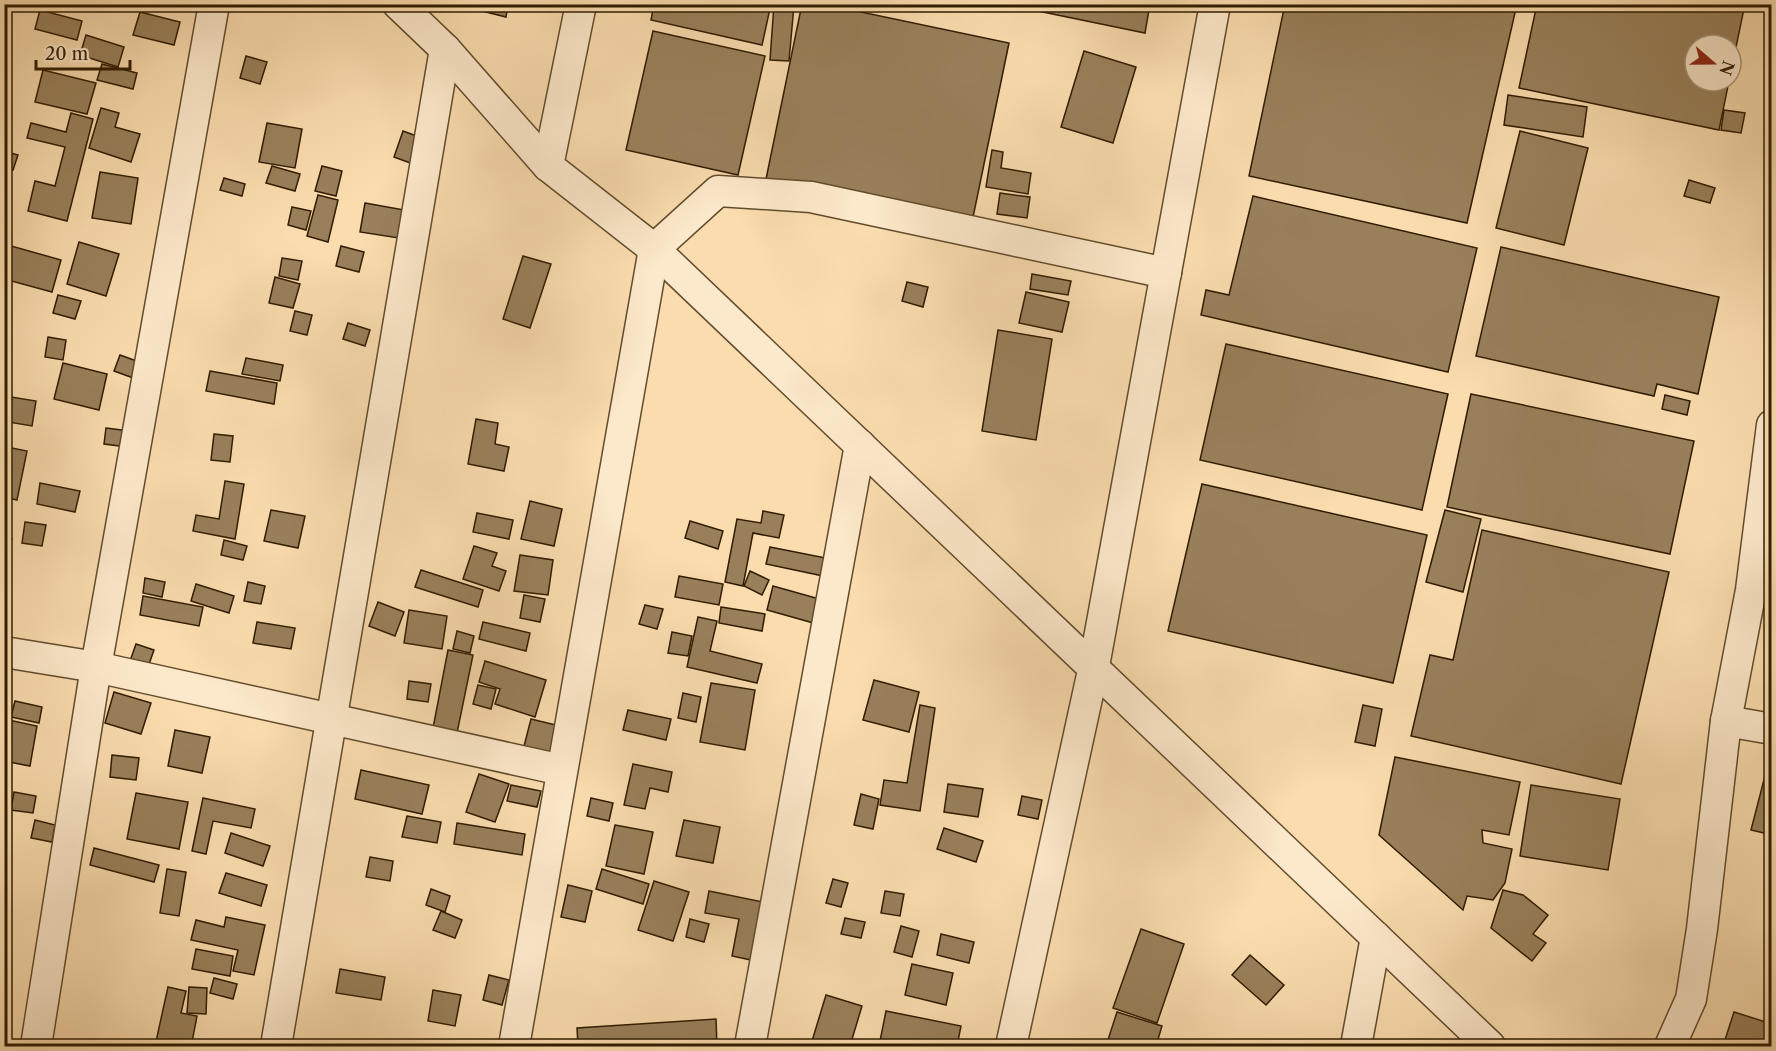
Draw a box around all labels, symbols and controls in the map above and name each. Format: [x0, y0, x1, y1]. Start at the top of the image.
scale bar [36, 33, 130, 71]
north arrow [1683, 33, 1743, 93]
text: 20 m [45, 43, 89, 65]
text: N [1715, 58, 1739, 78]

